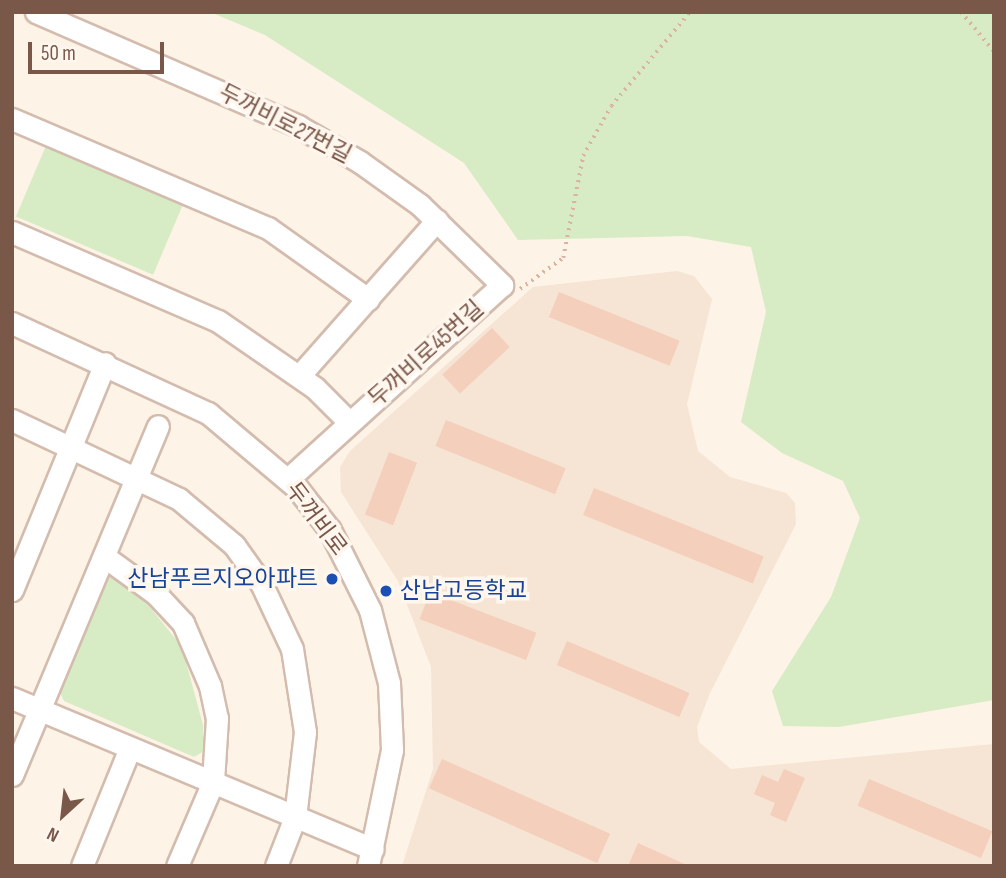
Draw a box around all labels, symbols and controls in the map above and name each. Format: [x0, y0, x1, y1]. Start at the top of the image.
scale bar [32, 28, 168, 72]
text: 50 m [41, 41, 76, 66]
street label: 두꺼비로27번길 [214, 79, 356, 169]
street label: 두꺼비로45번길 [363, 295, 489, 413]
street label: 두꺼비로 [280, 477, 352, 561]
place label: 산남푸르지오아파트 [128, 565, 318, 593]
marker: 산남푸르지오아파트 [324, 571, 340, 587]
place label: 산남고등학교 [400, 577, 527, 605]
marker: 산남고등학교 [378, 583, 394, 599]
north arrow [28, 780, 98, 850]
text: N [43, 822, 63, 847]

